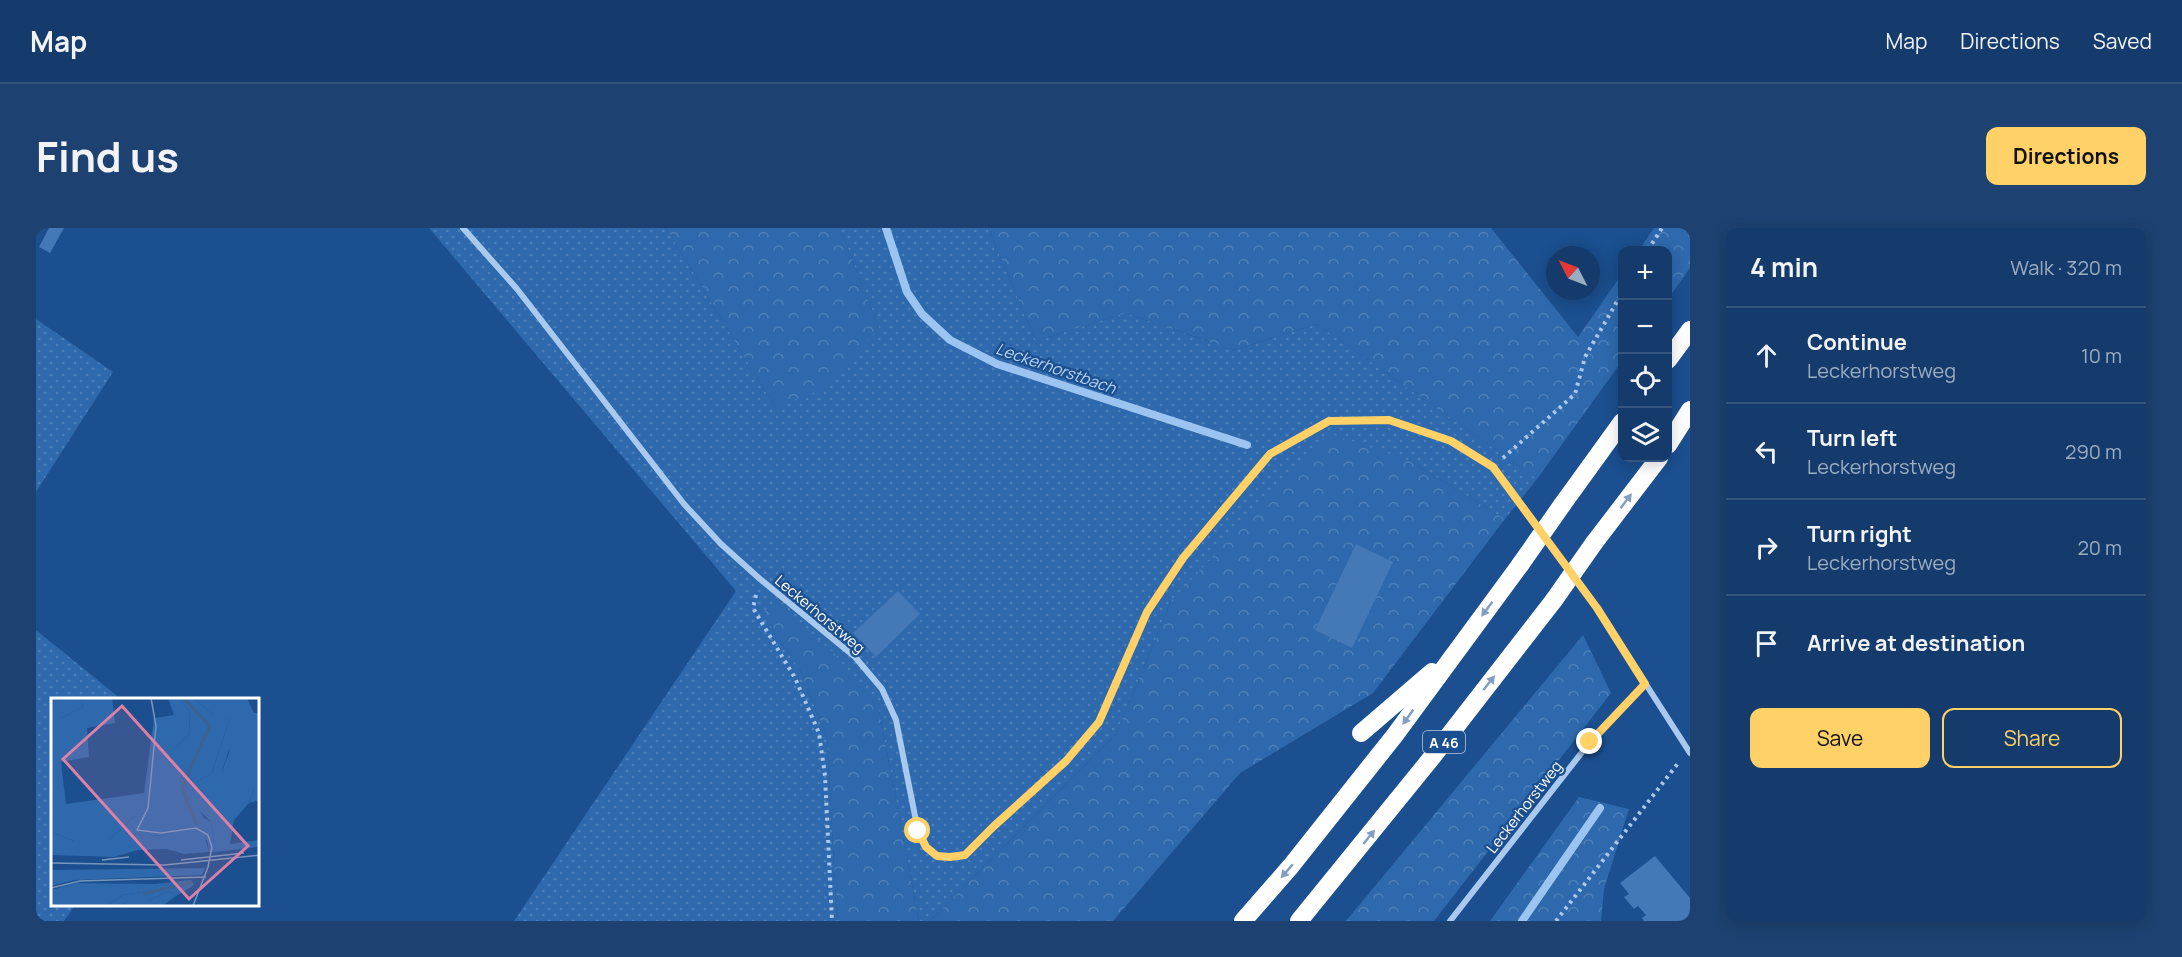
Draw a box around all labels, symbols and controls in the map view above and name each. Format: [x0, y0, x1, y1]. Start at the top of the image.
text: Map [30, 22, 87, 60]
text: Map [1886, 27, 1927, 55]
text: Directions [1960, 27, 2060, 55]
text: Saved [2093, 27, 2152, 55]
text: Find us [36, 127, 179, 185]
button: Directions [1986, 127, 2146, 185]
north arrow [1546, 246, 1600, 300]
map controls [1618, 246, 1672, 462]
button: + [1618, 246, 1672, 300]
text: 4 min [1750, 249, 1818, 285]
text: Walk · 320 m [2010, 254, 2122, 281]
button: − [1618, 300, 1672, 354]
text: Continue [1807, 327, 1907, 357]
water label: Leckerhorstbach [993, 337, 1119, 399]
icon: ahead [1750, 339, 1783, 372]
text: 10 m [2081, 342, 2122, 369]
button: locate [1618, 354, 1672, 408]
text: Leckerhorstweg [1807, 357, 1956, 384]
button: layers [1618, 408, 1672, 462]
text: Turn left [1807, 423, 1897, 453]
icon: left [1750, 435, 1783, 468]
text: 290 m [2065, 438, 2122, 465]
text: Leckerhorstweg [1807, 453, 1956, 480]
one-way arrow [1620, 494, 1632, 510]
text: Turn right [1807, 519, 1912, 549]
icon: right [1750, 531, 1783, 564]
text: 20 m [2077, 534, 2122, 561]
text: Leckerhorstweg [1807, 549, 1956, 576]
street label: Leckerhorstweg [770, 570, 870, 658]
one-way arrow [1481, 600, 1493, 616]
icon: arrive [1750, 627, 1783, 660]
text: Arrive at destination [1807, 628, 2025, 658]
one-way arrow [1483, 676, 1495, 691]
inset map [51, 698, 260, 906]
button: Save [1750, 708, 1930, 768]
button: Share [1942, 708, 2122, 768]
one-way arrow [1402, 710, 1414, 725]
route end [1576, 728, 1602, 754]
road number: A 46 [1423, 731, 1465, 753]
street label: Leckerhorstweg [1481, 756, 1567, 858]
route start [904, 817, 930, 843]
one-way arrow [1362, 829, 1374, 844]
one-way arrow [1280, 863, 1294, 878]

